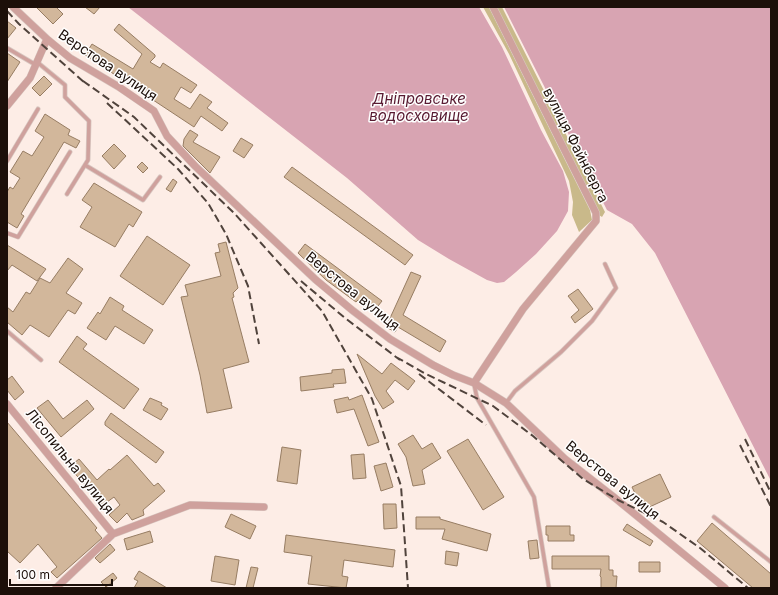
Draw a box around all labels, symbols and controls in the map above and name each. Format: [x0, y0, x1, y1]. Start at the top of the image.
street label: Верстова вулиця [55, 25, 161, 104]
street label: вулиця Файнберга [540, 85, 613, 205]
water label: Дніпровське водосховище [369, 89, 469, 125]
street label: Верстова вулиця [303, 248, 404, 334]
street label: Лісопильна вулиця [23, 405, 118, 517]
street label: Верстова вулиця [563, 437, 664, 523]
scale bar [10, 561, 112, 587]
text: 100 m [16, 567, 50, 582]

